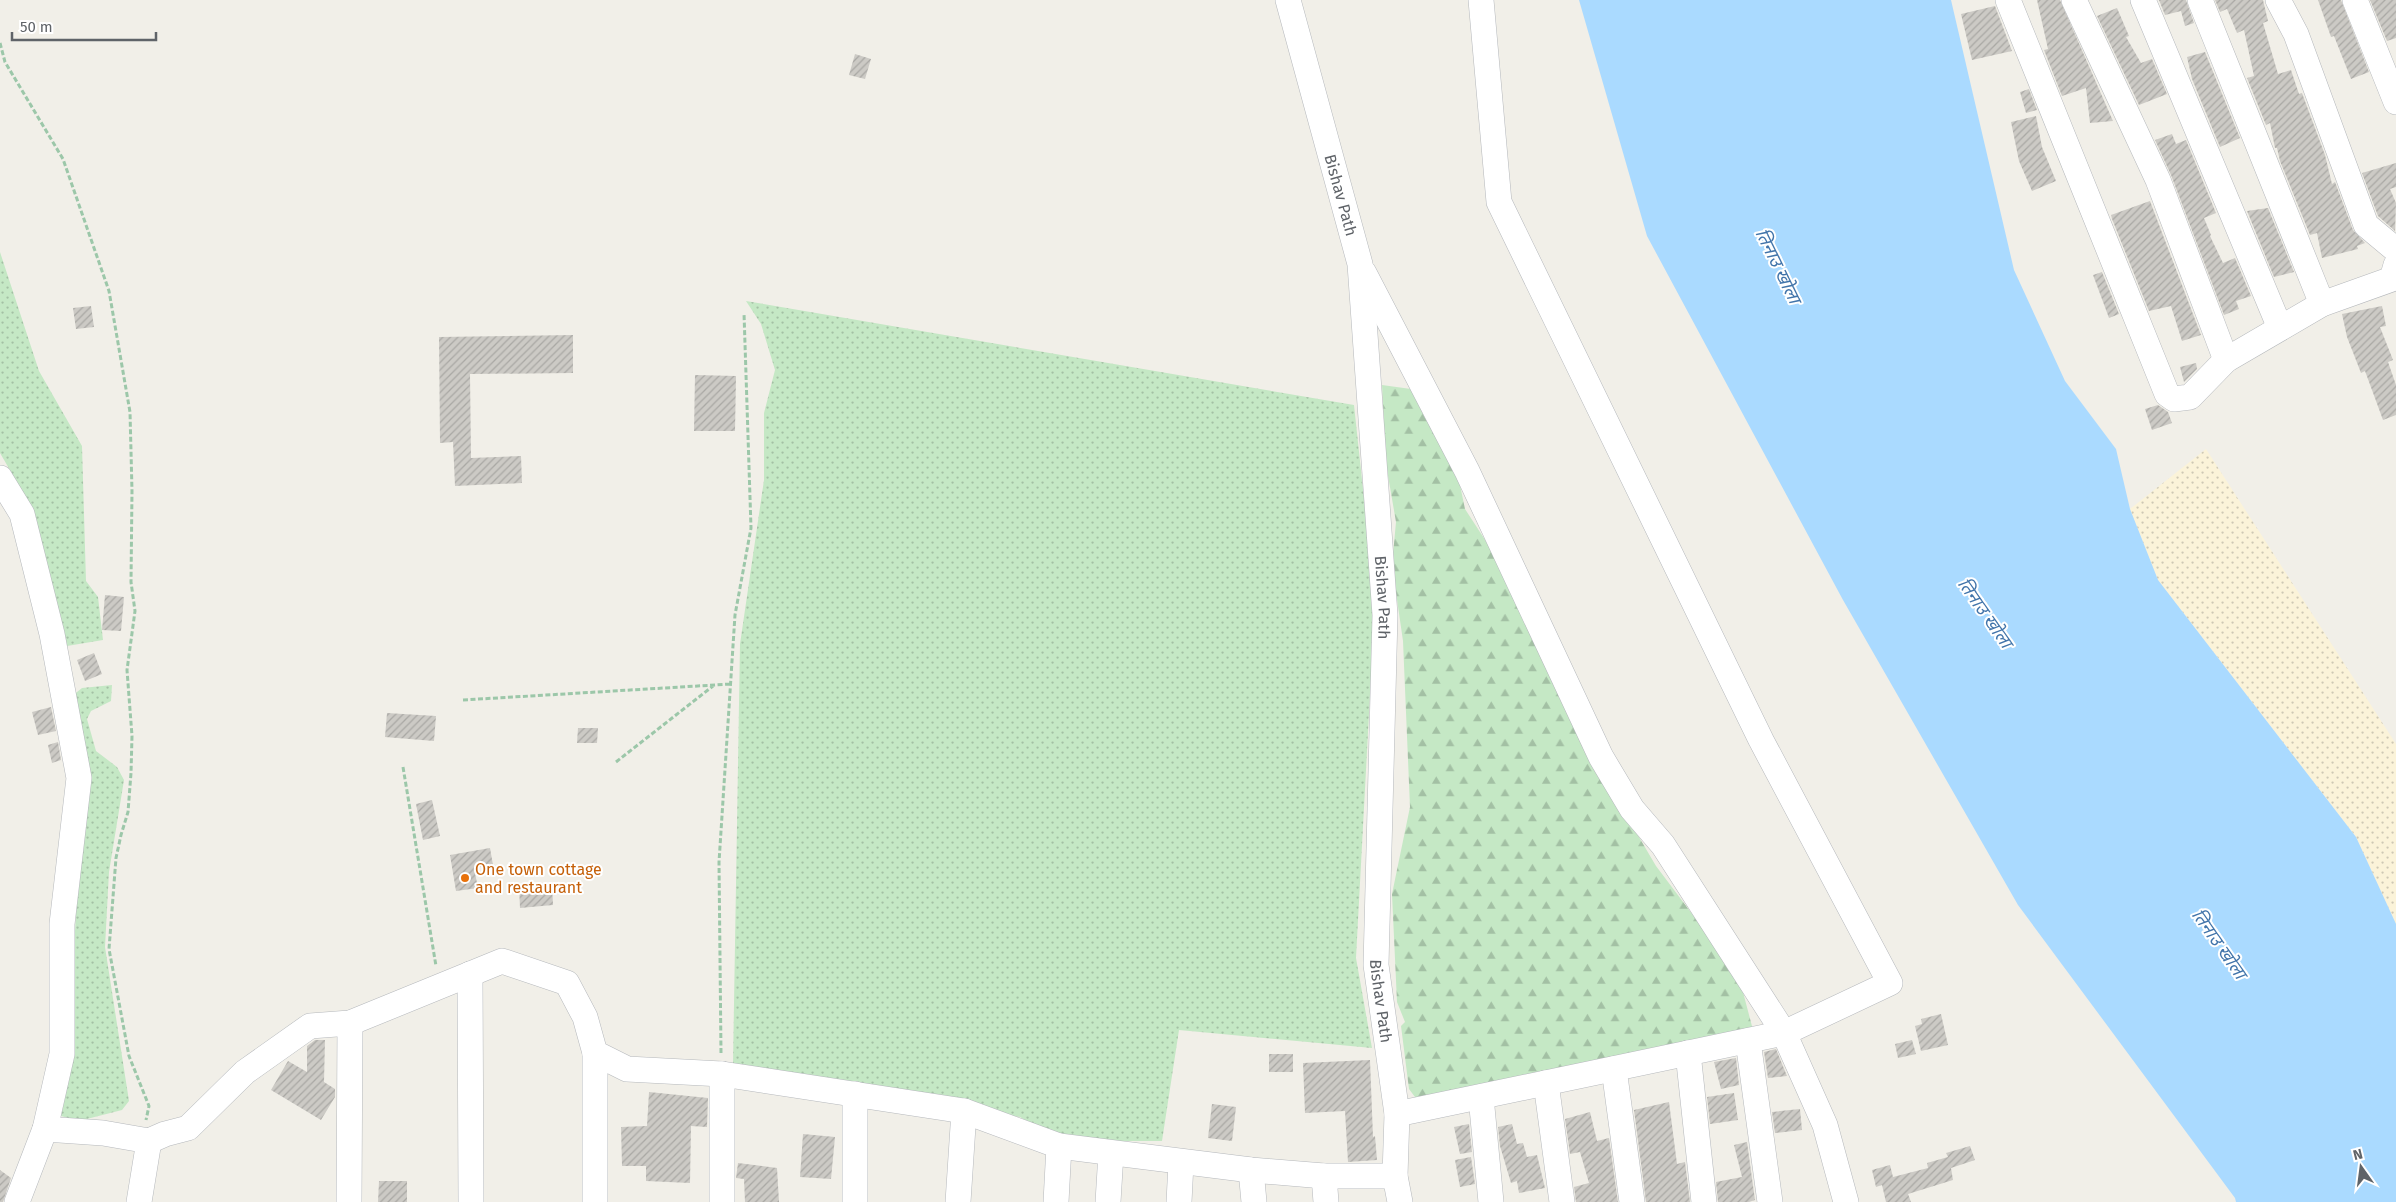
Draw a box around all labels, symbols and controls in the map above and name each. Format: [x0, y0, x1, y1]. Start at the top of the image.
scale bar [12, 10, 156, 42]
text: 50 m [20, 18, 53, 36]
street label: Bishav Path [1321, 152, 1361, 238]
water label: तिनाउ खोला [1750, 225, 1807, 310]
street label: Bishav Path [1371, 555, 1395, 640]
water label: तिनाउ खोला [1953, 574, 2019, 655]
place label: One town cottage and restaurant [475, 860, 602, 897]
marker: One town cottage and restaurant [459, 872, 471, 884]
water label: तिनाउ खोला [2187, 905, 2253, 986]
street label: Bishav Path [1366, 959, 1396, 1044]
north arrow [2336, 1142, 2386, 1192]
text: N [2351, 1145, 2365, 1164]

